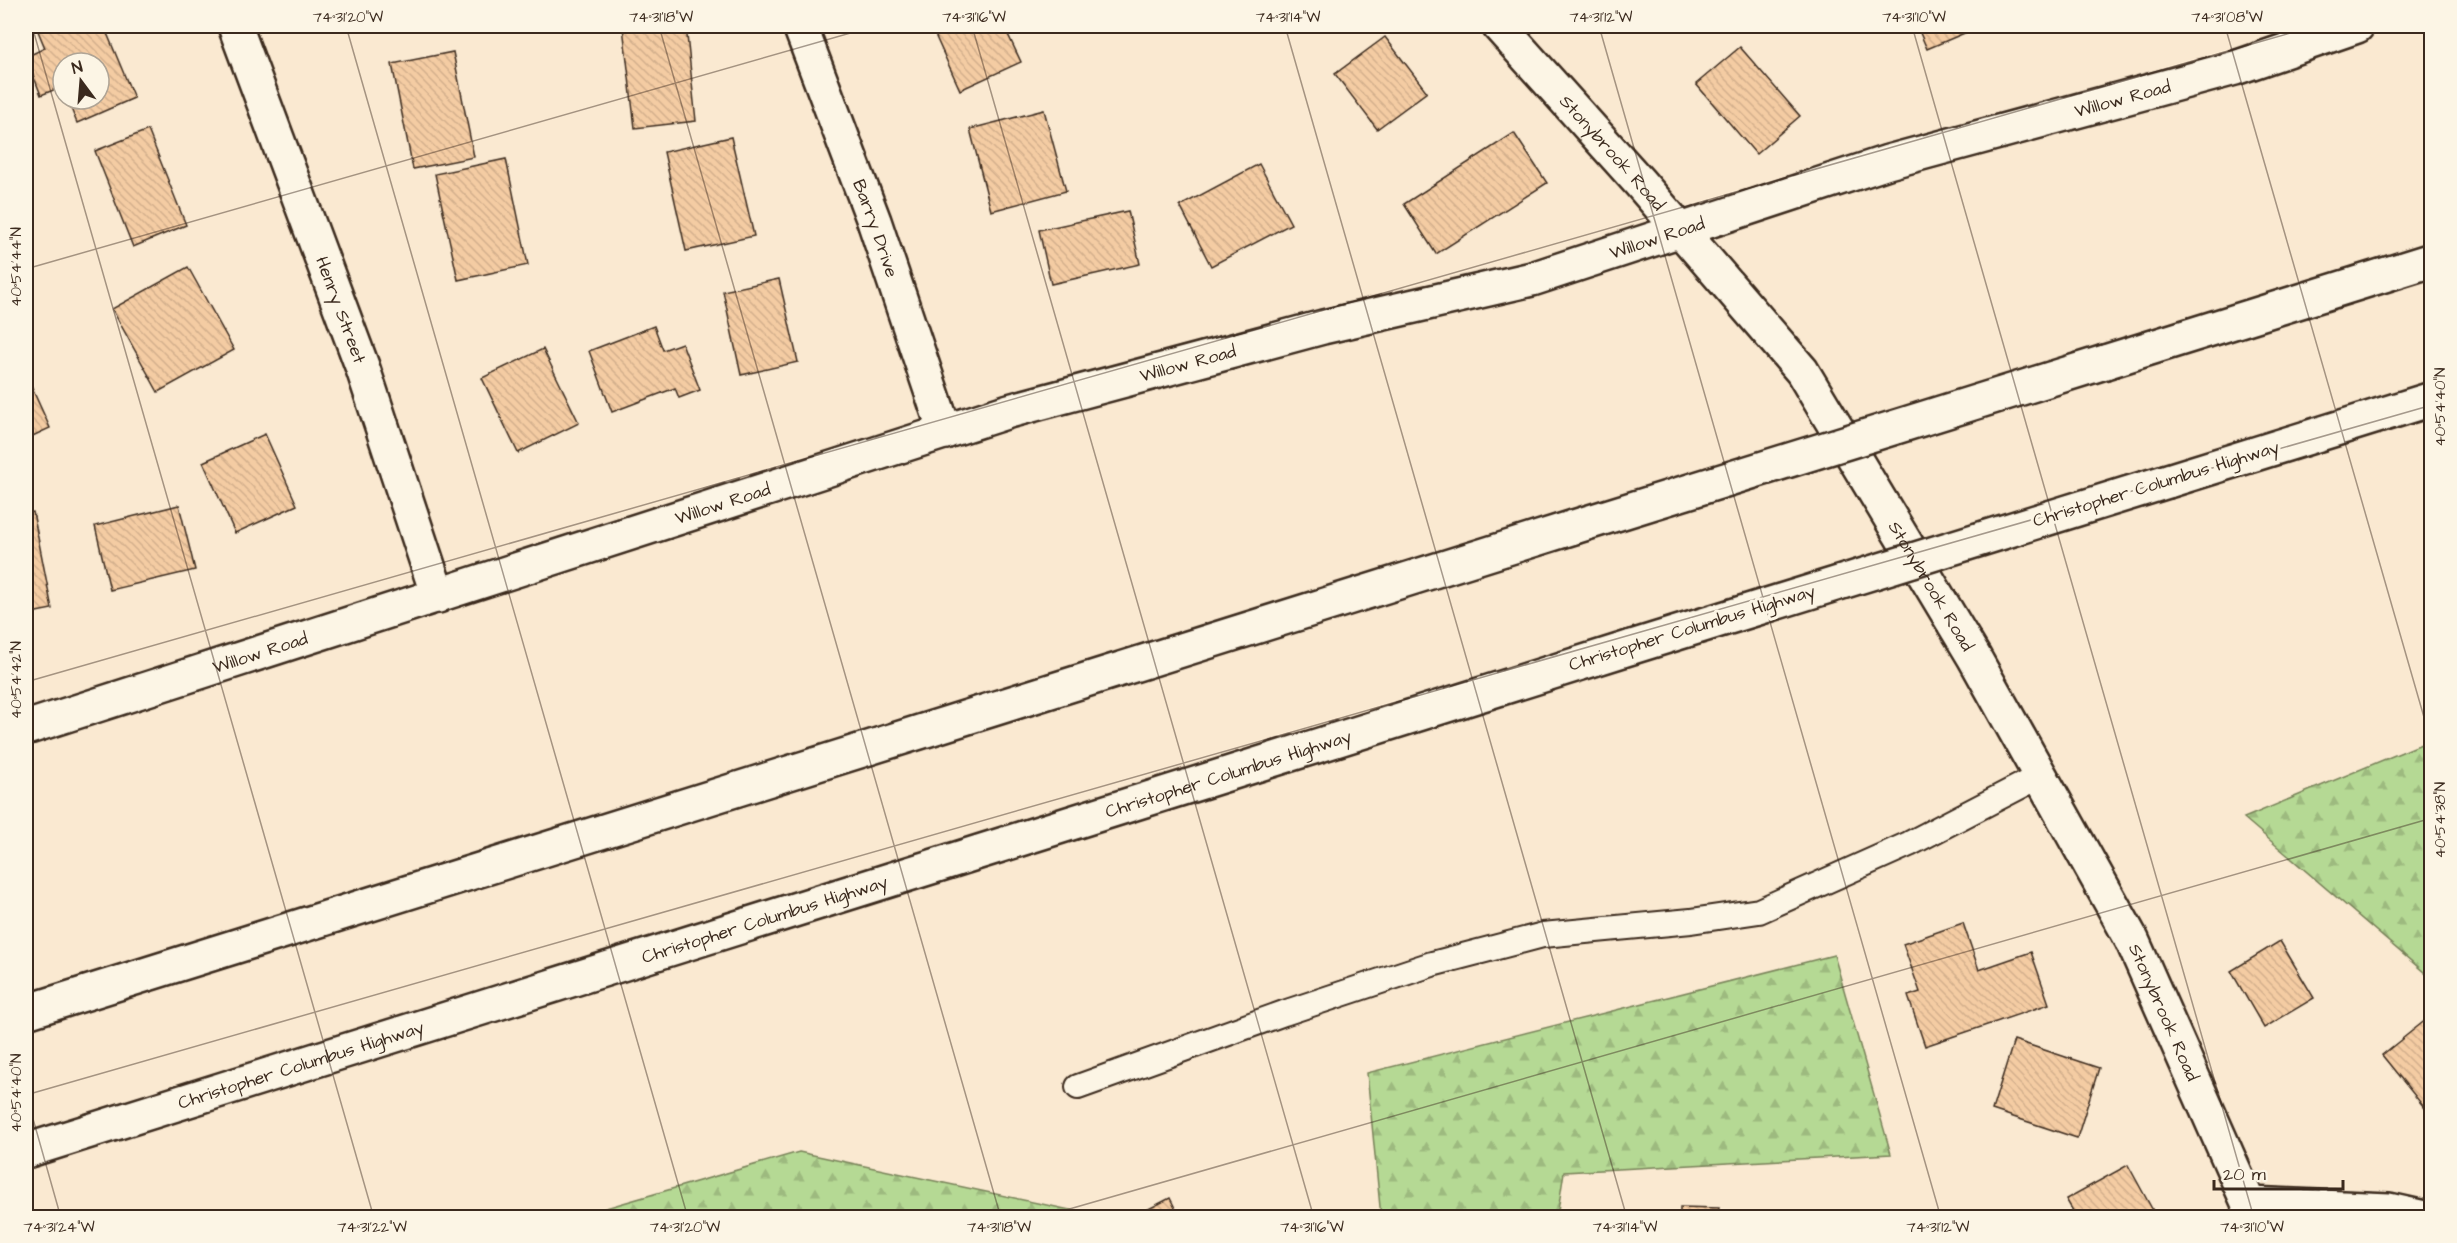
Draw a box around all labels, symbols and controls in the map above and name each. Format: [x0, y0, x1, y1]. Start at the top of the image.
text: 74°31'20"W [313, 7, 383, 28]
text: 74°31'18"W [629, 7, 693, 28]
text: 74°31'16"W [942, 7, 1006, 28]
text: 74°31'14"W [1256, 7, 1320, 28]
text: 74°31'12"W [1570, 7, 1632, 28]
text: 74°31'10"W [1882, 7, 1946, 28]
text: 74°31'08"W [2191, 7, 2263, 28]
north arrow [51, 51, 111, 111]
text: N [69, 56, 85, 79]
street label: Willow Road [2072, 74, 2173, 123]
street label: Stonybrook Road [1554, 89, 1671, 216]
street label: Barry Drive [847, 176, 905, 281]
street label: Willow Road [1606, 211, 1708, 265]
text: 40°54'44"N [6, 227, 27, 307]
street label: Henry Street [310, 253, 373, 367]
street label: Willow Road [1137, 338, 1239, 388]
text: 40°54'40"N [2430, 368, 2451, 446]
street label: Christopher Columbus Highway [2030, 435, 2283, 534]
street label: Willow Road [672, 476, 773, 530]
street label: Stonybrook Road [1882, 516, 1980, 656]
street label: Christopher Columbus Highway [1566, 579, 1819, 678]
street label: Willow Road [209, 625, 311, 680]
text: 40°54'42"N [6, 641, 27, 719]
street label: Christopher Columbus Highway [1102, 723, 1355, 824]
text: 40°54'38"N [2430, 782, 2451, 858]
street label: Christopher Columbus Highway [638, 869, 891, 970]
street label: Stonybrook Road [2123, 940, 2205, 1085]
street label: Christopher Columbus Highway [175, 1014, 427, 1115]
text: 40°54'40"N [6, 1054, 27, 1132]
scale bar [2214, 1153, 2343, 1191]
text: 20 m [2223, 1162, 2266, 1187]
text: 74°31'24"W [23, 1217, 95, 1238]
text: 74°31'22"W [337, 1217, 407, 1238]
text: 74°31'20"W [650, 1217, 720, 1238]
text: 74°31'18"W [967, 1217, 1031, 1238]
text: 74°31'16"W [1280, 1217, 1344, 1238]
text: 74°31'14"W [1593, 1217, 1657, 1238]
text: 74°31'12"W [1907, 1217, 1969, 1238]
text: 74°31'10"W [2220, 1217, 2284, 1238]

